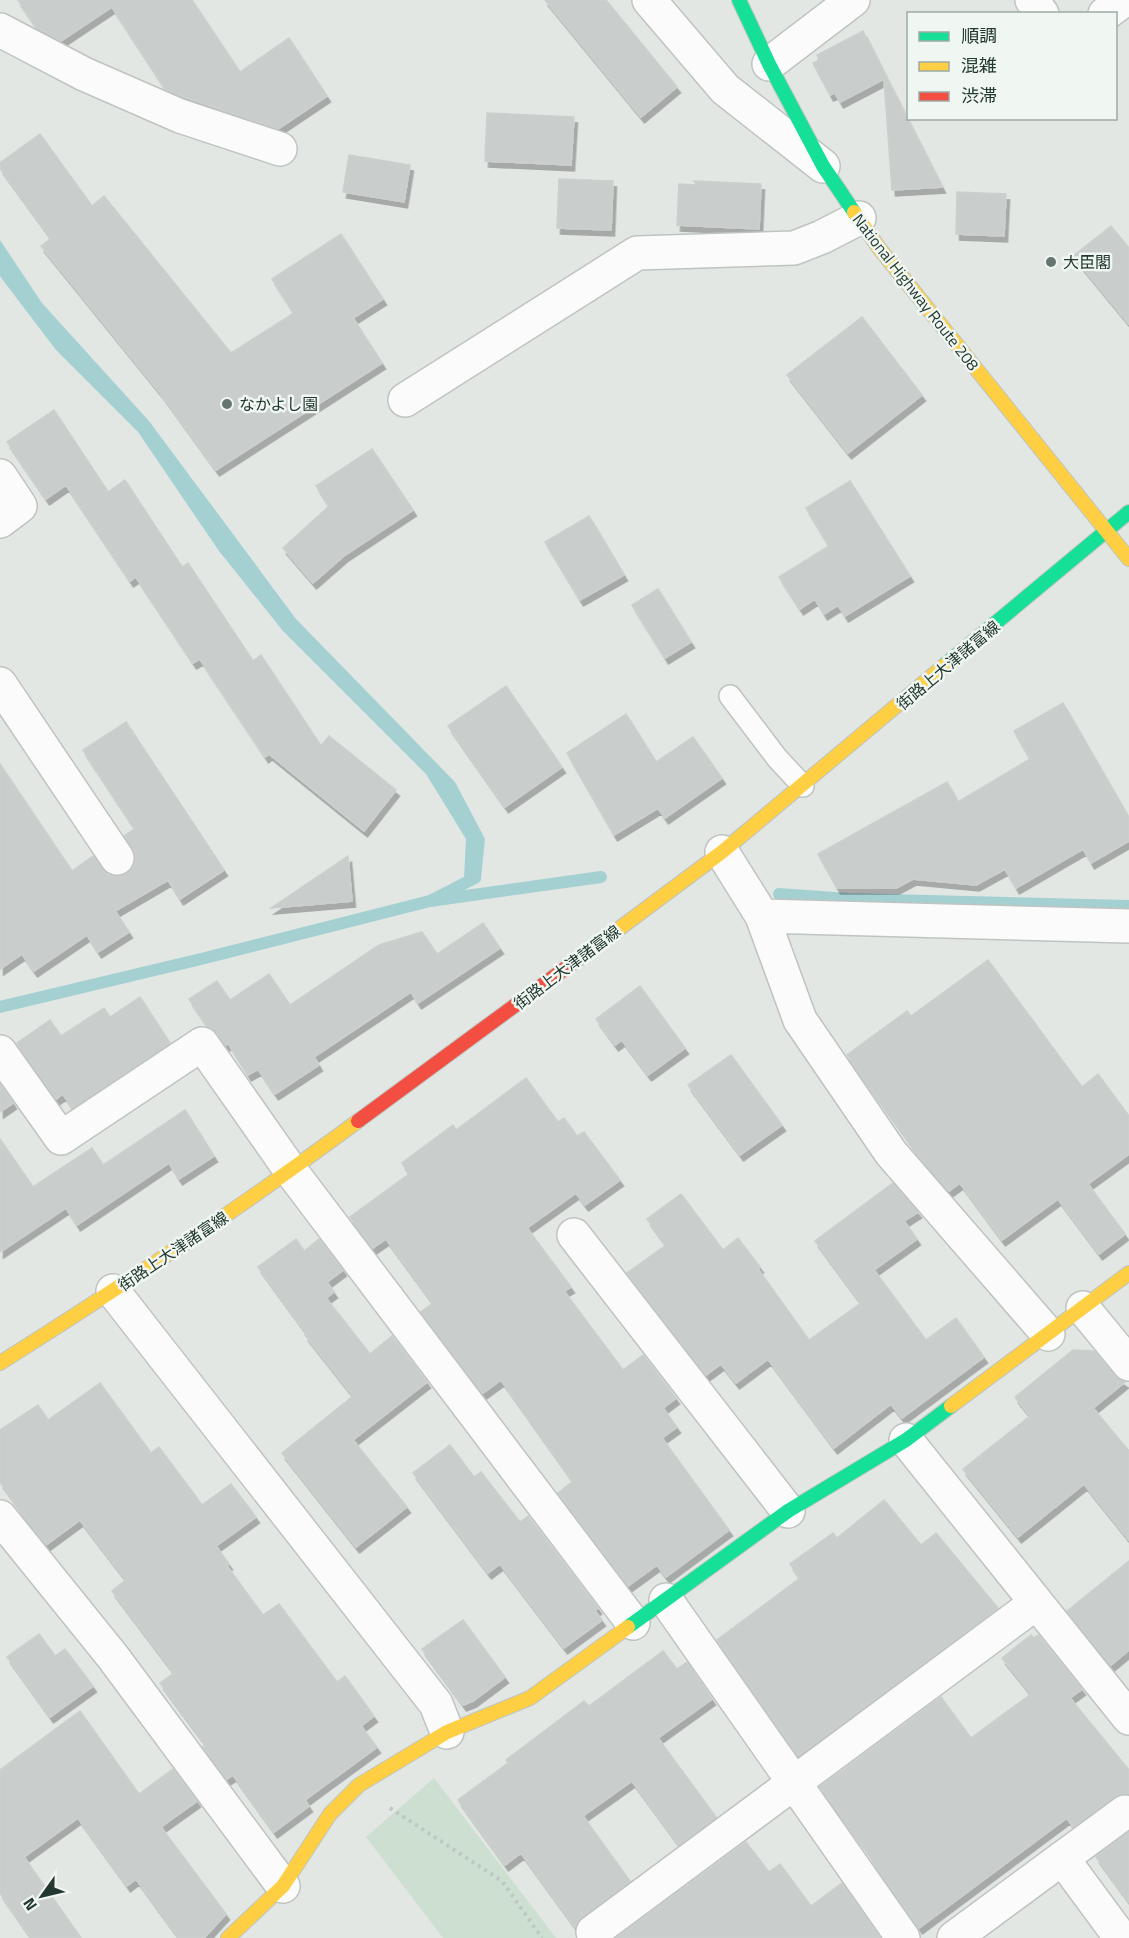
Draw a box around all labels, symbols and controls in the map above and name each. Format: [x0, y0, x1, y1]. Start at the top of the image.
legend [907, 12, 1117, 120]
text: 順調 [961, 22, 997, 49]
text: 混雑 [961, 52, 997, 79]
text: 渋滞 [961, 82, 997, 109]
street label: National Highway Route 208 [847, 208, 985, 376]
place label: 大臣閣 [1063, 250, 1111, 274]
marker: 大臣閣 [1044, 255, 1058, 269]
place label: なかよし園 [239, 392, 318, 416]
marker: なかよし園 [220, 397, 234, 411]
street label: 街路上大津諸富線 [891, 615, 1005, 715]
street label: 街路上大津諸富線 [509, 919, 625, 1015]
street label: 街路上大津諸富線 [113, 1205, 233, 1297]
north arrow [12, 1866, 72, 1926]
text: N [17, 1893, 43, 1916]

